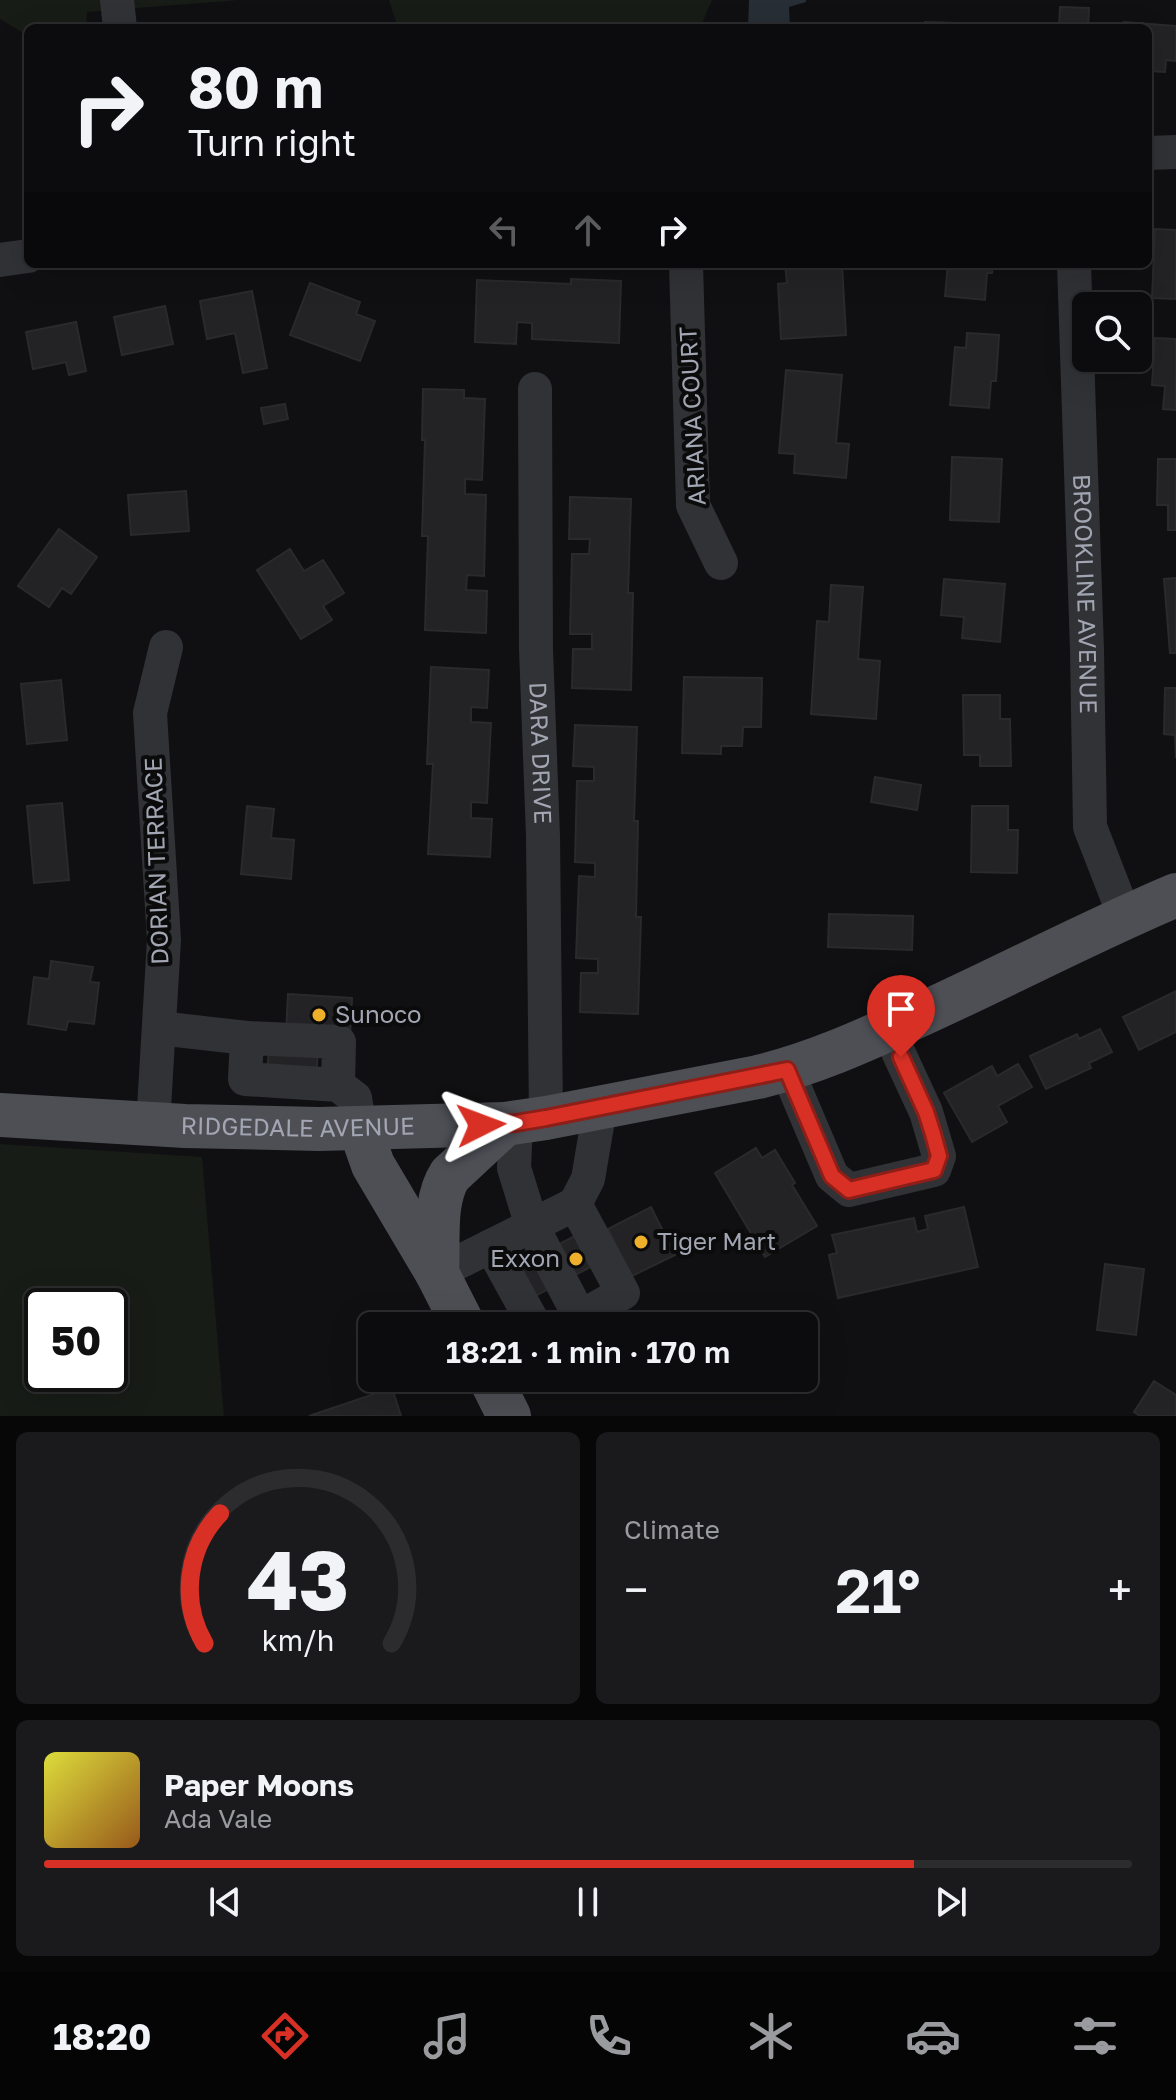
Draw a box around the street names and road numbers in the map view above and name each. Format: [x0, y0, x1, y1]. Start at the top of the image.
street label: ARIANA COURT [672, 326, 711, 506]
street label: BROOKLINE AVENUE [1068, 473, 1104, 714]
street label: DARA DRIVE [524, 681, 559, 824]
street label: DORIAN TERRACE [137, 757, 174, 965]
street label: RIDGEDALE AVENUE [180, 1110, 415, 1142]

